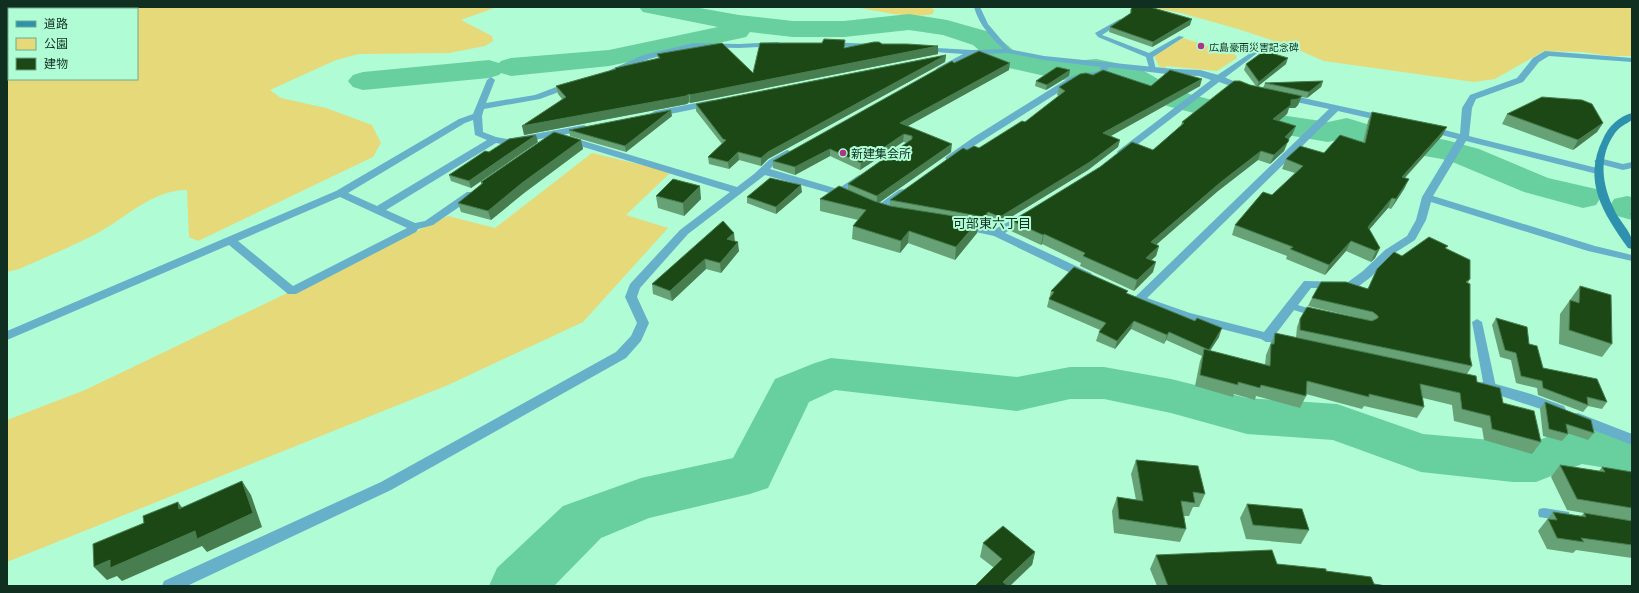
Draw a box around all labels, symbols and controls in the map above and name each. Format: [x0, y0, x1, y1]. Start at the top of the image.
legend [8, 8, 138, 80]
text: 道路 [44, 14, 68, 32]
text: 公園 [44, 34, 68, 52]
place label: 広島豪雨災害記念碑 [1209, 39, 1299, 54]
marker: 広島豪雨災害記念碑 [1196, 41, 1206, 51]
text: 建物 [44, 54, 68, 72]
place label: 新建集会所 [851, 144, 911, 162]
marker: 新建集会所 [838, 148, 848, 158]
district label: 可部東六丁目 [953, 213, 1031, 232]

